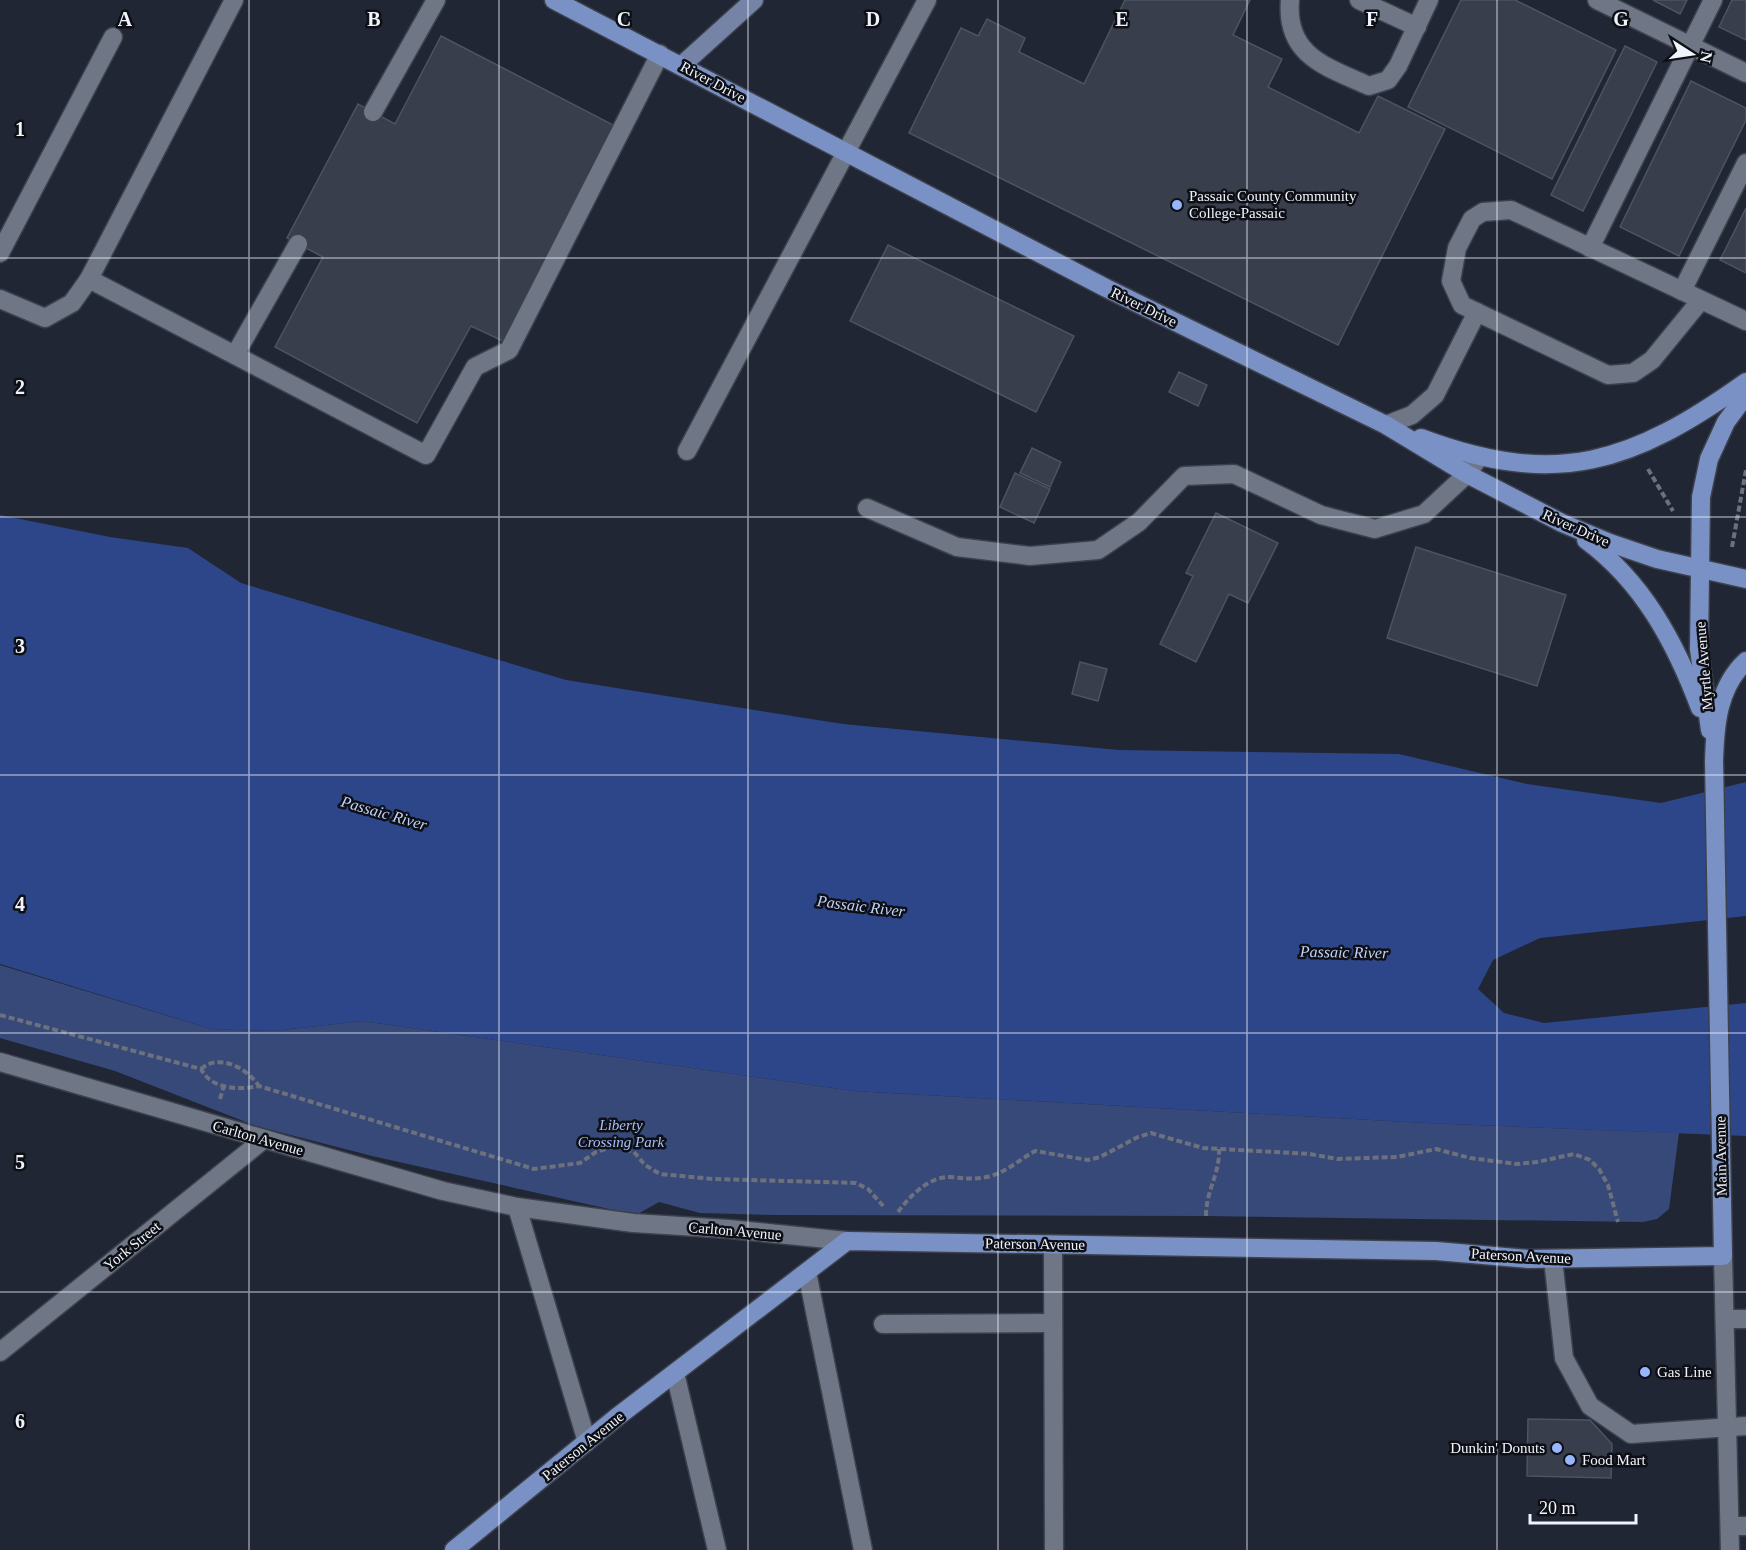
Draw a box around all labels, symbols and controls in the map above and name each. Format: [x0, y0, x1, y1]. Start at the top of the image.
text: A [118, 8, 133, 30]
text: B [367, 8, 381, 30]
text: C [617, 8, 631, 30]
text: D [866, 8, 880, 30]
text: E [1115, 8, 1129, 30]
text: F [1366, 8, 1378, 30]
text: G [1613, 8, 1629, 30]
north arrow [1662, 24, 1722, 84]
text: N [1697, 50, 1716, 65]
street label: River Drive [678, 58, 749, 106]
text: 1 [15, 118, 25, 140]
place label: Passaic County Community College-Passaic [1189, 188, 1357, 221]
marker: Passaic County Community College-Passaic [1170, 198, 1184, 212]
street label: River Drive [1108, 284, 1180, 330]
text: 2 [15, 376, 25, 398]
street label: River Drive [1540, 506, 1612, 550]
street label: Myrtle Avenue [1692, 620, 1716, 711]
text: 3 [15, 635, 25, 657]
water label: Passaic River [338, 792, 430, 834]
water label: Passaic River [815, 892, 907, 920]
text: 4 [15, 893, 25, 915]
water label: Passaic River [1299, 943, 1389, 961]
street label: Main Avenue [1712, 1115, 1730, 1196]
street label: Carlton Avenue [211, 1117, 305, 1159]
park label: Liberty Crossing Park [578, 1117, 665, 1150]
text: 5 [15, 1151, 25, 1173]
street label: York Street [101, 1218, 164, 1274]
street label: Carlton Avenue [688, 1219, 783, 1243]
street label: Paterson Avenue [985, 1235, 1086, 1253]
street label: Paterson Avenue [1471, 1245, 1572, 1267]
place label: Gas Line [1657, 1364, 1712, 1380]
marker: Gas Line [1638, 1365, 1652, 1379]
street label: Paterson Avenue [539, 1408, 627, 1484]
text: 6 [15, 1410, 25, 1432]
place label: Dunkin' Donuts [1450, 1440, 1545, 1456]
marker: Dunkin' Donuts [1550, 1441, 1564, 1455]
place label: Food Mart [1582, 1452, 1647, 1468]
marker: Food Mart [1563, 1453, 1577, 1467]
scale bar [1530, 1487, 1636, 1525]
text: 20 m [1539, 1498, 1576, 1518]

